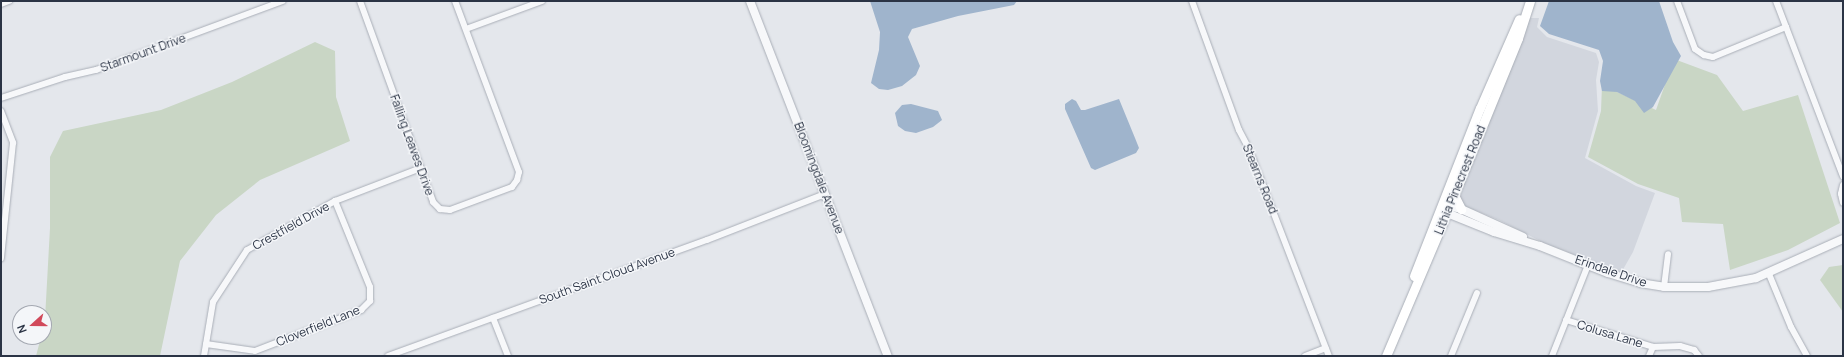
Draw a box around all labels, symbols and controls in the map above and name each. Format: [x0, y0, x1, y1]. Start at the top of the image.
street label: Starmount Drive [98, 31, 188, 75]
street label: Falling Leaves Drive [387, 92, 437, 198]
street label: Bloomingdale Avenue [791, 120, 847, 236]
street label: Lithia Pinecrest Road [1431, 123, 1489, 237]
street label: Stearns Road [1239, 142, 1281, 216]
street label: Crestfield Drive [250, 199, 332, 253]
street label: South Saint Cloud Avenue [537, 245, 677, 307]
street label: Erindale Drive [1573, 252, 1649, 290]
street label: Cloverfield Lane [274, 303, 362, 349]
north arrow [12, 305, 52, 345]
street label: Colusa Lane [1575, 317, 1645, 351]
text: N [13, 323, 30, 335]

